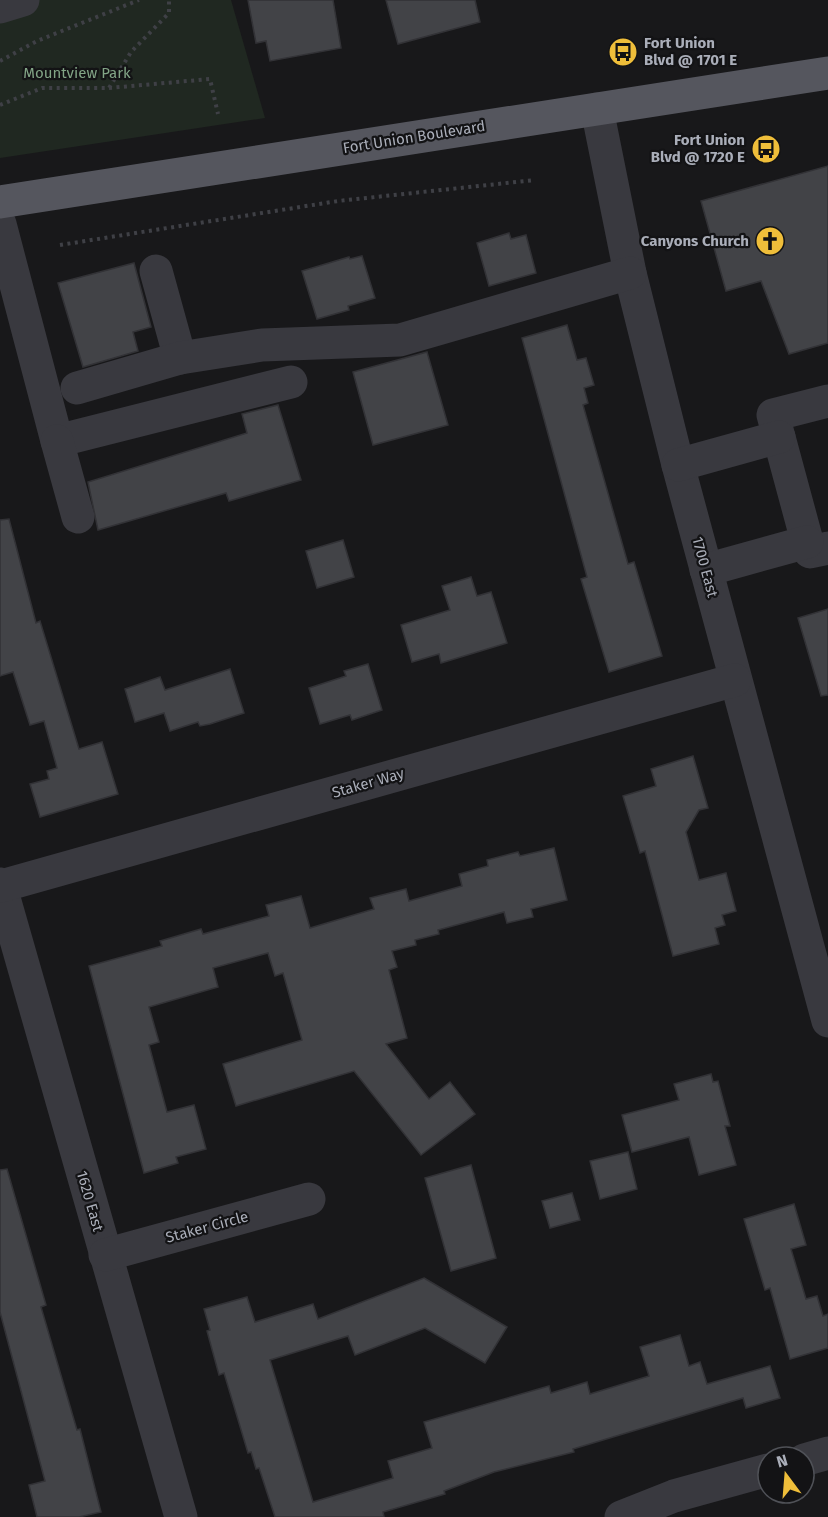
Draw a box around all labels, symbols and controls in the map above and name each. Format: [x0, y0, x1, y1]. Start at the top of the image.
place label: Fort Union Blvd @ 1701 E [644, 34, 737, 69]
bus stop icon: Fort Union Blvd @ 1701 E [607, 36, 639, 68]
park label: Mountview Park [23, 64, 131, 82]
street label: Fort Union Boulevard [342, 117, 486, 157]
place label: Fort Union Blvd @ 1720 E [651, 131, 745, 166]
bus stop icon: Fort Union Blvd @ 1720 E [750, 133, 782, 165]
church icon: Canyons Church [754, 225, 786, 257]
place label: Canyons Church [641, 232, 749, 250]
street label: 1700 East [688, 535, 722, 600]
street label: Staker Way [330, 764, 407, 802]
street label: 1620 East [73, 1169, 107, 1234]
street label: Staker Circle [164, 1207, 250, 1247]
north arrow [756, 1445, 816, 1505]
text: N [774, 1450, 790, 1472]

